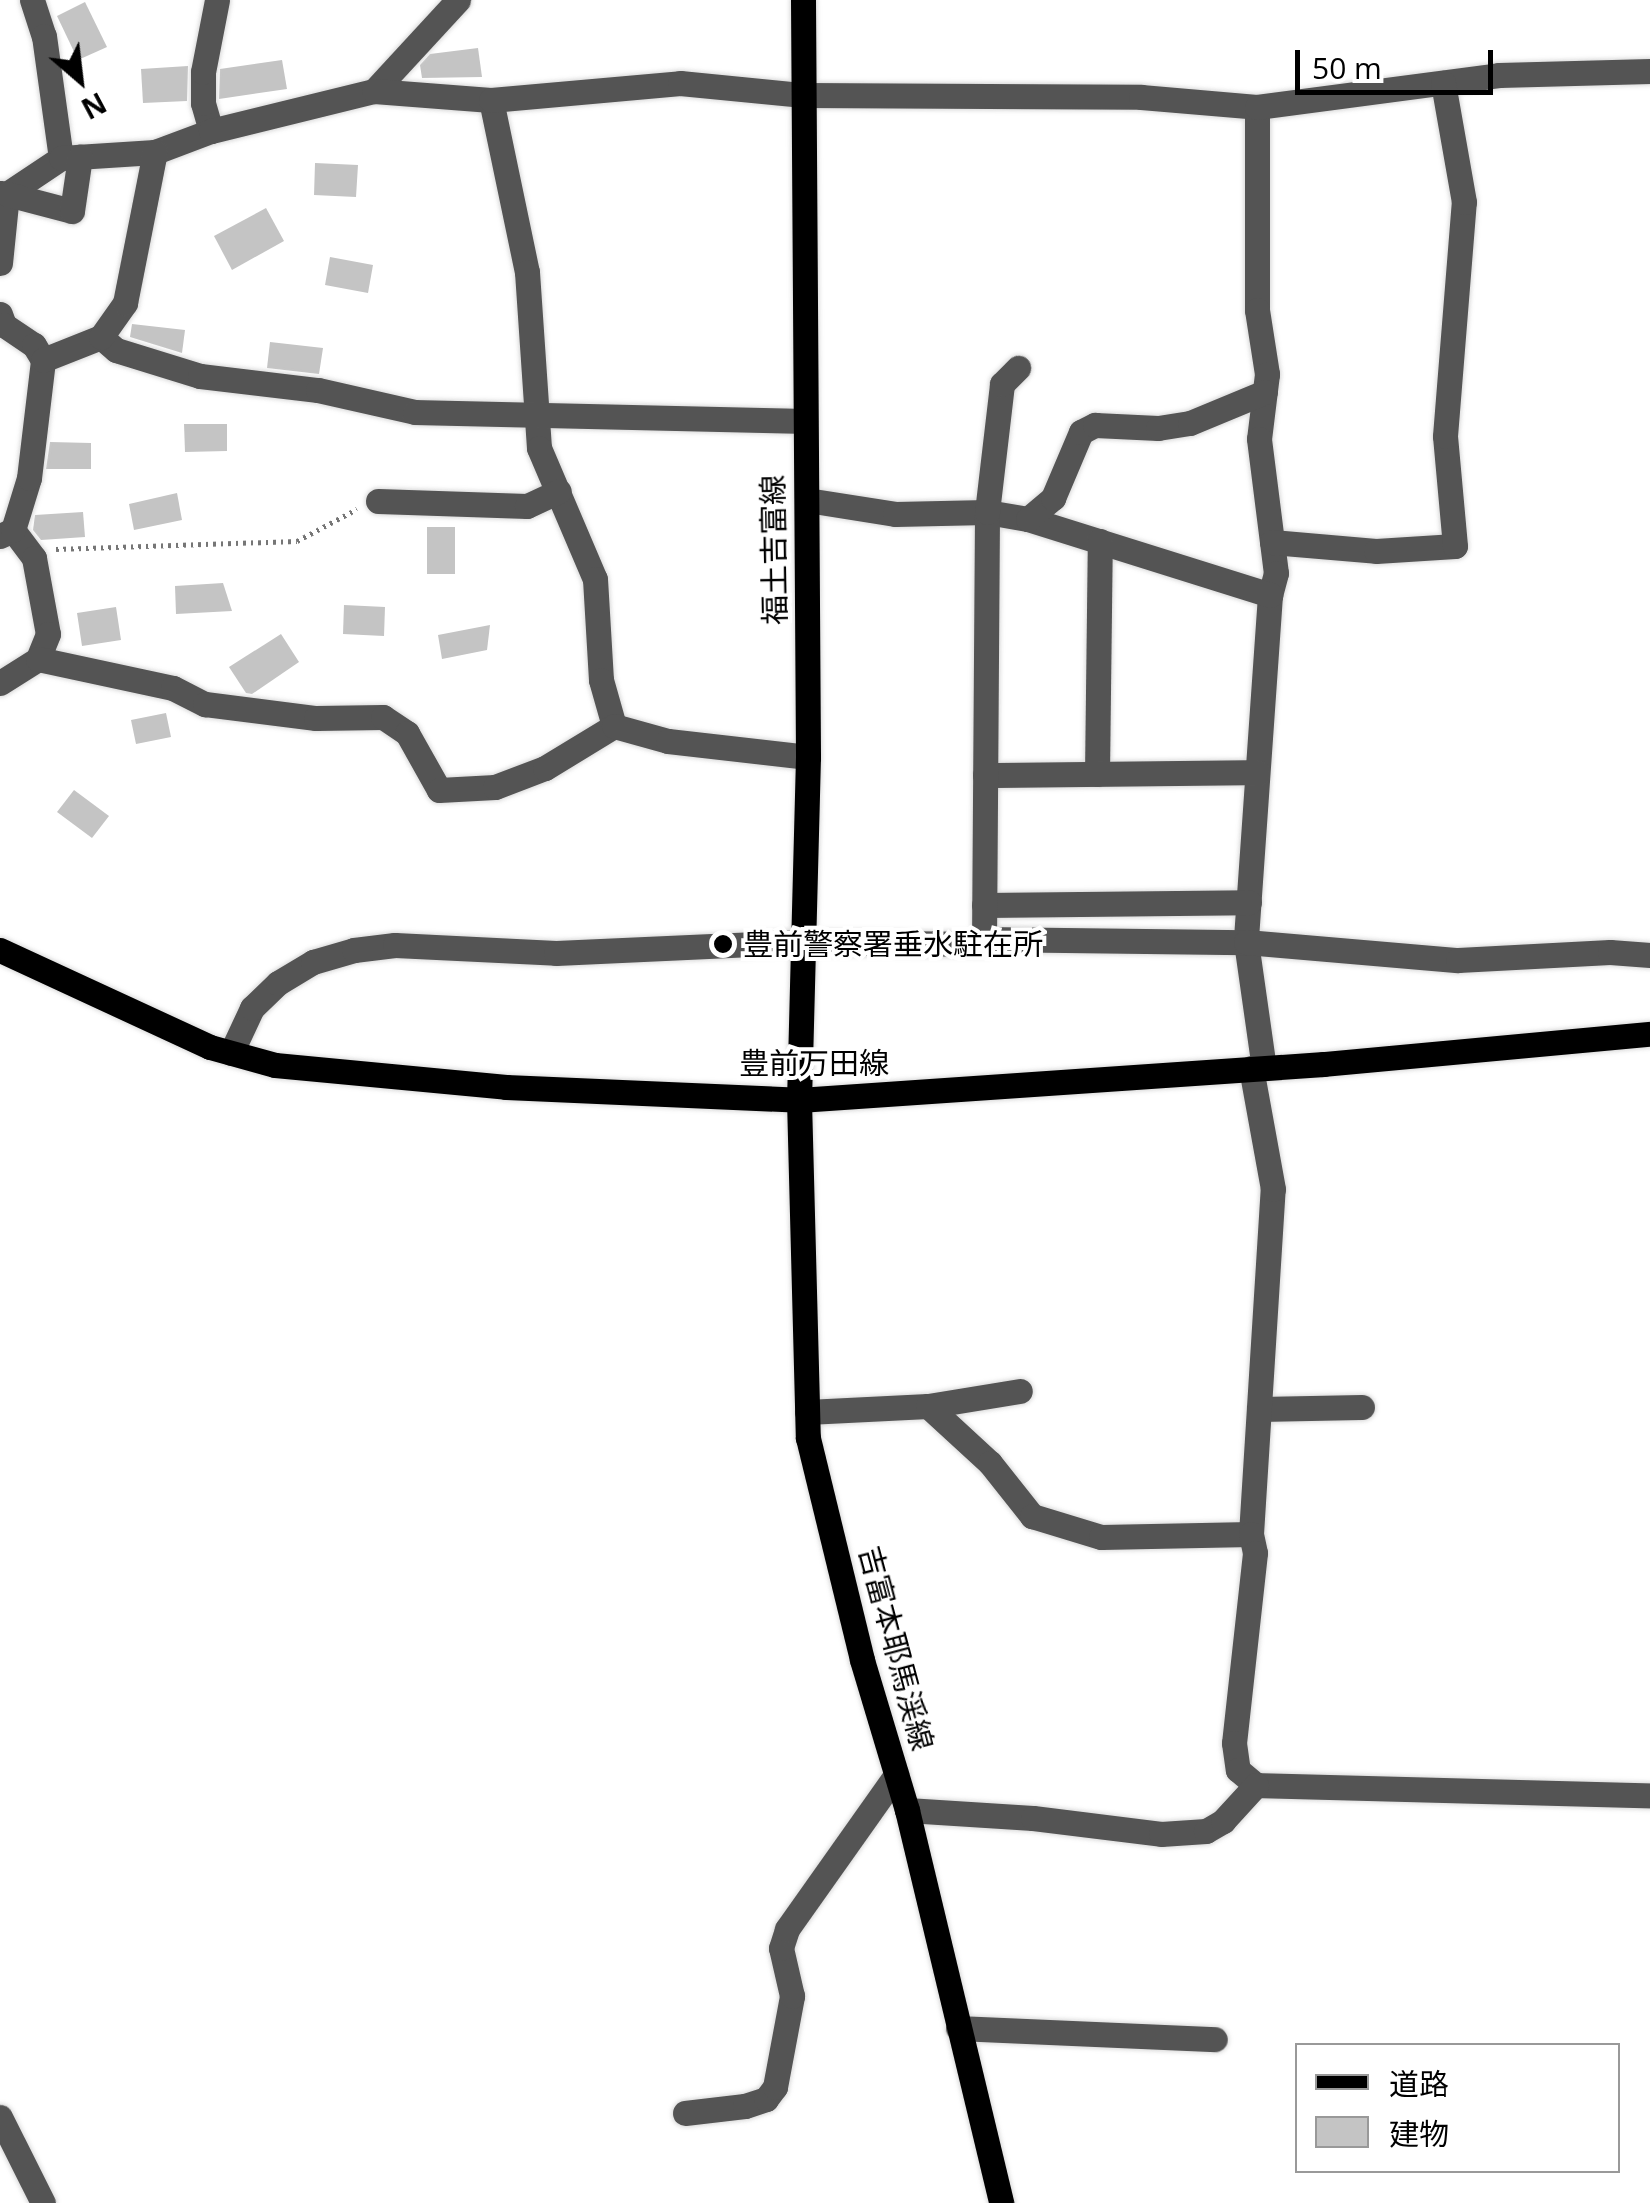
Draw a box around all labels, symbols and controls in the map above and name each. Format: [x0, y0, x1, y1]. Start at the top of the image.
north arrow [30, 30, 130, 130]
scale bar [1300, 30, 1498, 92]
text: 50 m [1312, 47, 1382, 88]
text: N [75, 84, 113, 129]
street label: 福土吉富線 [755, 475, 793, 625]
place label: 豊前警察署垂水駐在所 [743, 926, 1043, 962]
marker: 豊前警察署垂水駐在所 [712, 933, 734, 955]
street label: 豊前万田線 [739, 1045, 889, 1081]
street label: 吉富本耶馬渓線 [851, 1542, 941, 1754]
legend [1295, 2043, 1620, 2173]
text: 道路 [1389, 2063, 1449, 2104]
text: 建物 [1389, 2113, 1449, 2154]

